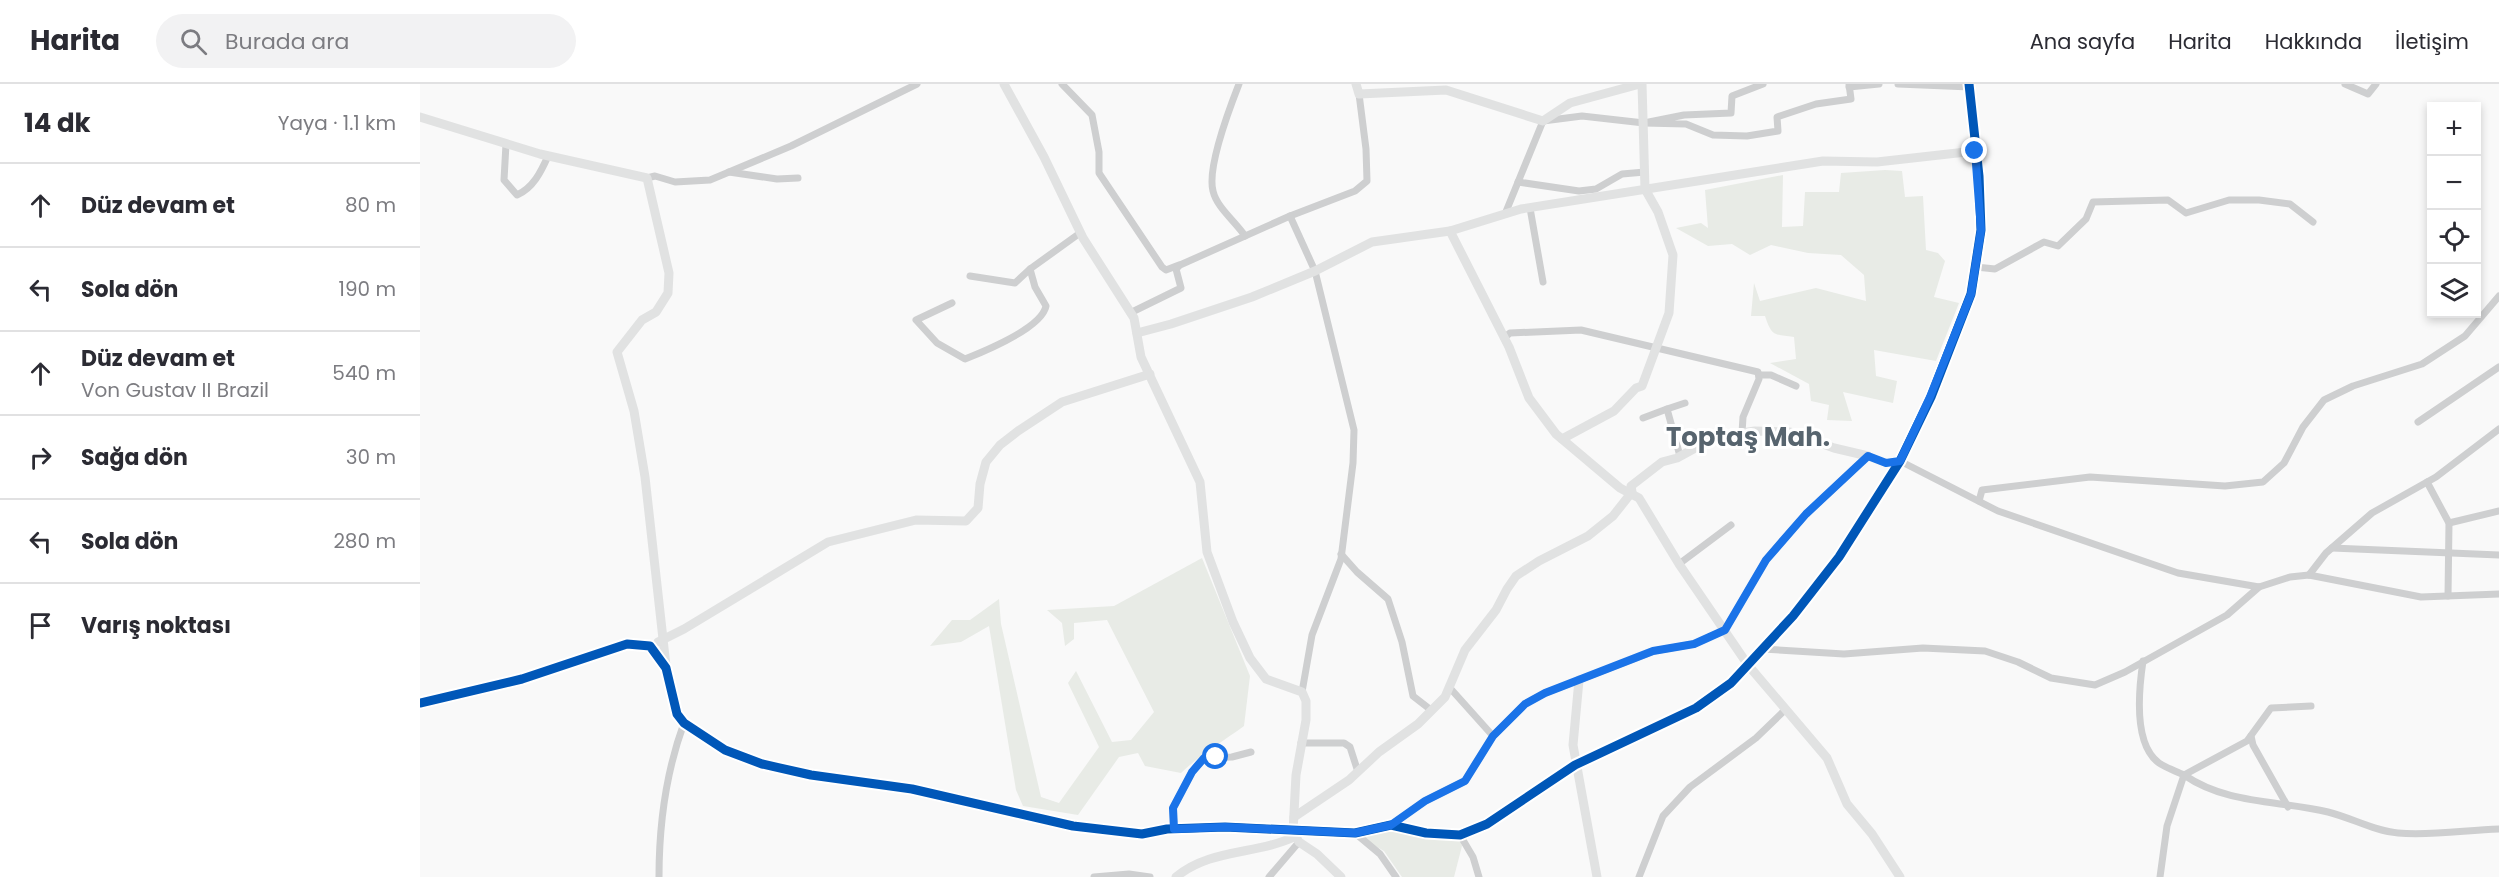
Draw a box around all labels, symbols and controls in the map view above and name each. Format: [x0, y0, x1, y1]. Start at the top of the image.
search box [156, 14, 576, 68]
text: Harita [30, 21, 120, 60]
icon: search [177, 25, 210, 58]
text: Burada ara [225, 26, 349, 57]
text: Ana sayfa [2030, 27, 2135, 56]
text: Harita [2168, 27, 2232, 56]
text: Hakkında [2265, 27, 2362, 56]
text: İletişim [2395, 27, 2469, 56]
map controls [2427, 102, 2481, 318]
button: + [2427, 102, 2481, 156]
text: 14 dk [24, 105, 91, 141]
text: Yaya · 1.1 km [278, 109, 396, 137]
route end [1961, 137, 1987, 163]
button: − [2427, 156, 2481, 210]
icon: ahead [24, 189, 57, 222]
text: Düz devam et [81, 190, 235, 221]
text: 80 m [345, 191, 396, 219]
button: locate [2427, 210, 2481, 264]
button: layers [2427, 264, 2481, 318]
icon: left [24, 273, 57, 306]
text: Sola dön [81, 274, 178, 305]
text: 190 m [339, 275, 396, 303]
text: Düz devam et [81, 343, 235, 374]
icon: ahead [24, 357, 57, 390]
text: 540 m [332, 359, 396, 387]
text: Von Gustav II Brazil [81, 376, 269, 404]
district label: Toptaş Mah. [1666, 419, 1830, 455]
icon: right [24, 441, 57, 474]
text: Sağa dön [81, 442, 188, 473]
text: 30 m [346, 443, 396, 471]
icon: left [24, 525, 57, 558]
text: Sola dön [81, 526, 178, 557]
text: 280 m [333, 527, 396, 555]
icon: arrive [24, 609, 57, 642]
text: Varış noktası [81, 610, 231, 641]
route start [1202, 743, 1228, 769]

